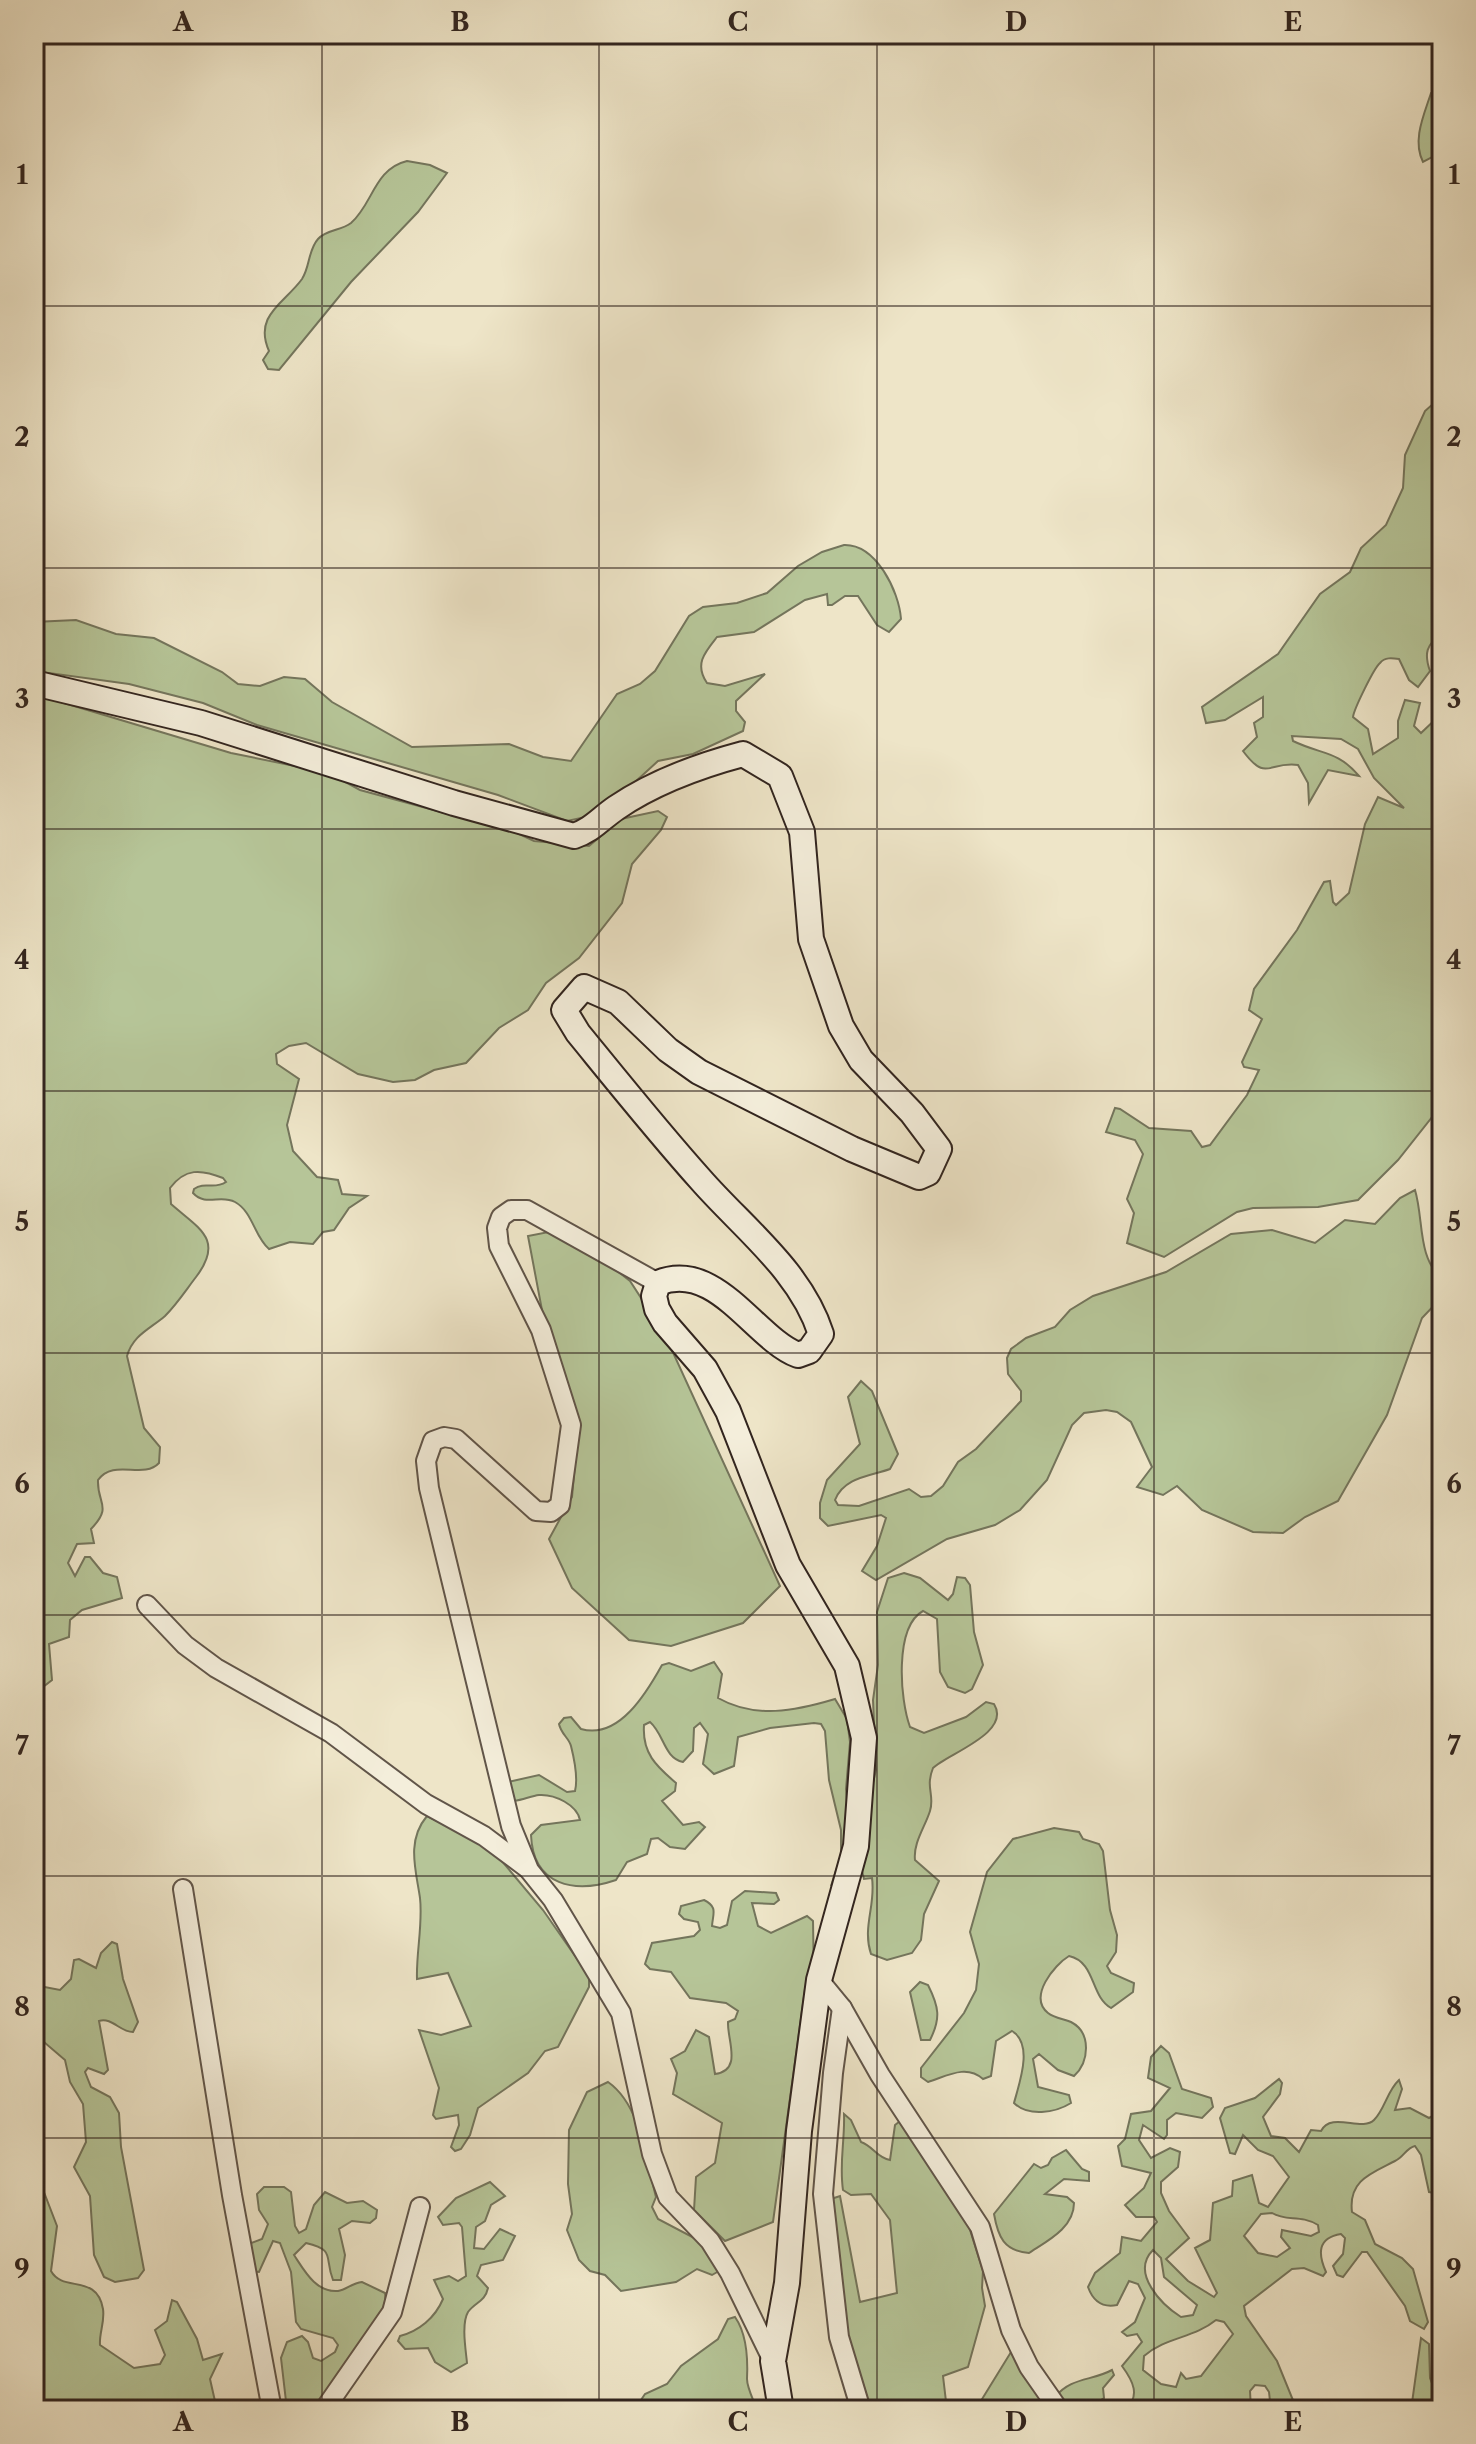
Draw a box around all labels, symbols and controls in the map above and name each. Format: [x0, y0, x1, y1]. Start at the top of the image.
text: A [172, 6, 194, 38]
text: B [450, 6, 470, 38]
text: C [728, 6, 748, 38]
text: D [1005, 6, 1027, 38]
text: E [1284, 6, 1302, 38]
text: 1 [16, 159, 28, 191]
text: 1 [1448, 159, 1460, 191]
text: 2 [14, 421, 30, 453]
text: 2 [1446, 421, 1462, 453]
text: 3 [15, 683, 29, 715]
text: 3 [1447, 683, 1461, 715]
text: 4 [14, 944, 30, 976]
text: 4 [1446, 944, 1462, 976]
text: 5 [15, 1206, 29, 1238]
text: 5 [1447, 1206, 1461, 1238]
text: 6 [14, 1468, 30, 1500]
text: 6 [1446, 1468, 1462, 1500]
text: 7 [15, 1730, 29, 1762]
text: 7 [1447, 1730, 1461, 1762]
text: 8 [14, 1991, 30, 2023]
text: 8 [1446, 1991, 1462, 2023]
text: 9 [14, 2253, 30, 2285]
text: 9 [1446, 2253, 1462, 2285]
text: A [172, 2406, 194, 2438]
text: B [450, 2406, 470, 2438]
text: C [728, 2406, 748, 2438]
text: D [1005, 2406, 1027, 2438]
text: E [1284, 2406, 1302, 2438]

